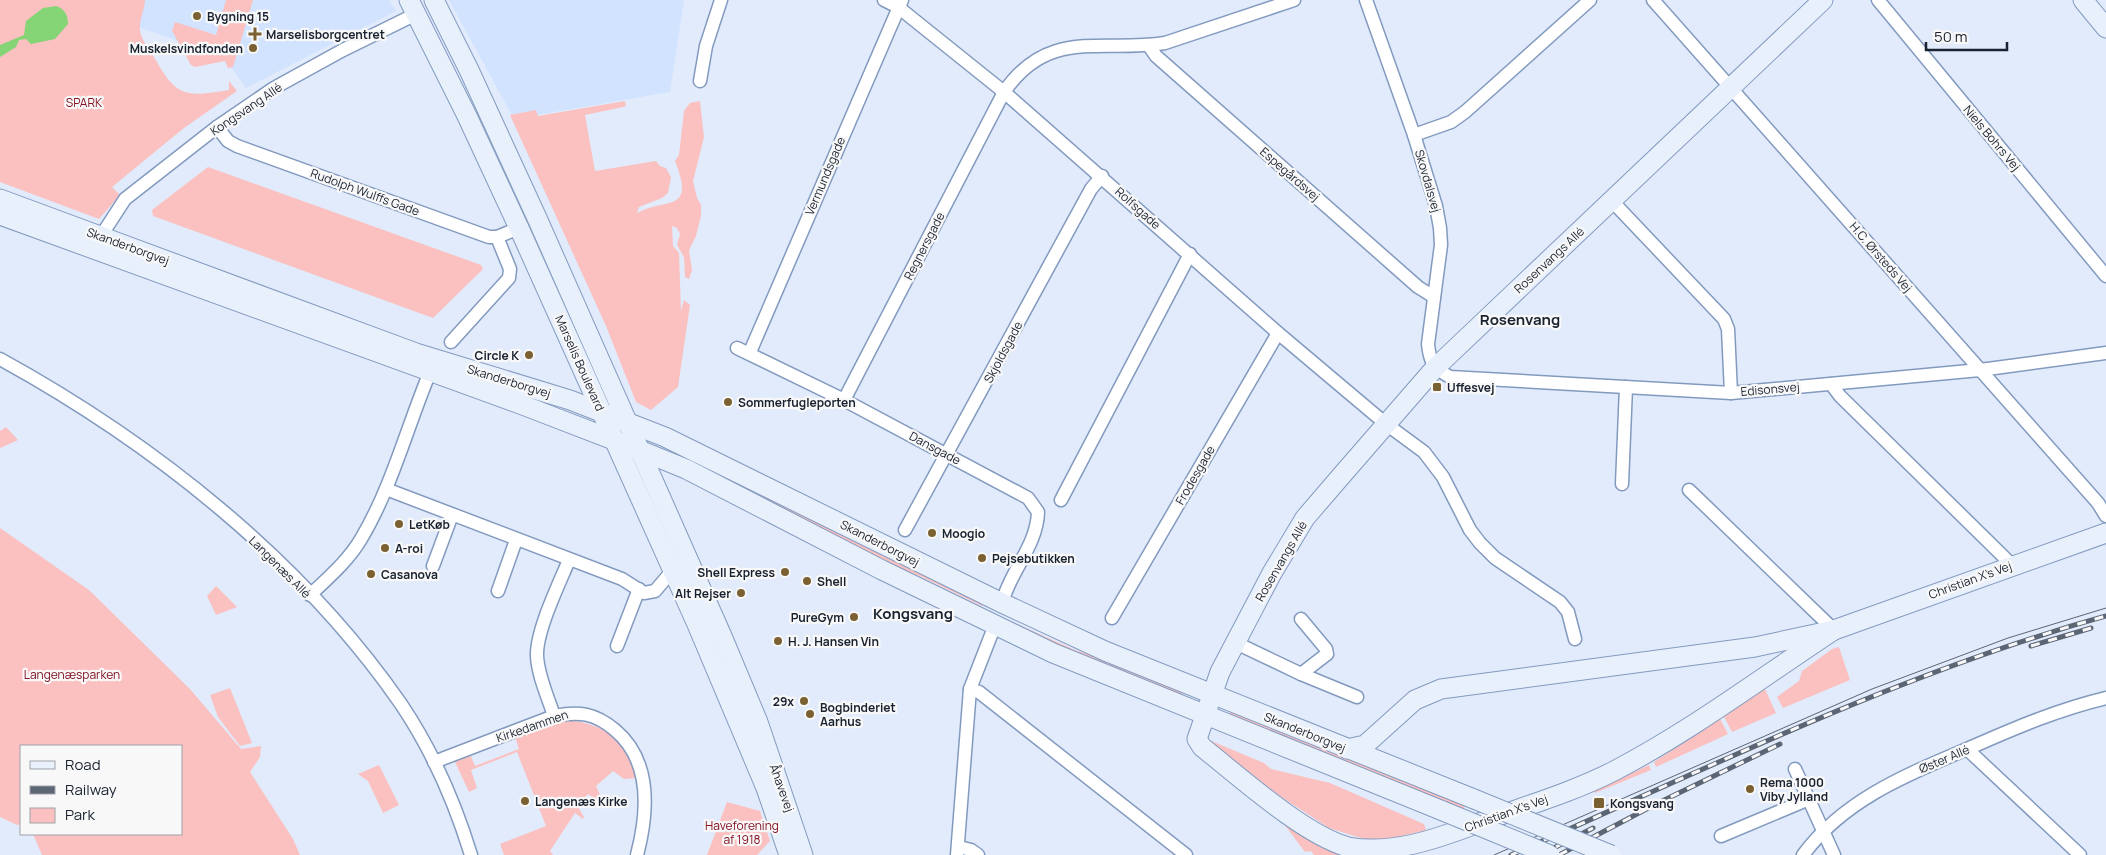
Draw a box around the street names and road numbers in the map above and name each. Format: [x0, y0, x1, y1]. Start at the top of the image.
street label: Kongsvang Allé [207, 79, 285, 139]
street label: Niels Bohrs Vej [1960, 102, 2024, 174]
street label: Vermundsgade [801, 134, 849, 218]
street label: Espegårdsvej [1256, 143, 1324, 205]
street label: Skovdalsvej [1411, 148, 1445, 214]
street label: Rudolph Wulffs Gade [308, 164, 422, 220]
street label: Rolfsgade [1112, 183, 1164, 233]
street label: Regnersgade [900, 209, 948, 283]
street label: H.C. Ørsteds Vej [1846, 218, 1916, 296]
street label: Skanderborgvej [84, 223, 172, 269]
street label: Rosenvangs Allé [1510, 223, 1588, 297]
street label: Marselis Boulevard [551, 312, 609, 414]
street label: Skjoldsgade [980, 318, 1026, 386]
street label: Skanderborgvej [465, 360, 553, 402]
street label: Edisonsvej [1740, 378, 1800, 400]
street label: Dansgade [906, 427, 964, 469]
street label: Frodesgade [1171, 442, 1219, 508]
street label: Skanderborgvej [837, 516, 923, 570]
street label: Rosenvangs Allé [1251, 518, 1311, 604]
street label: Langenæs Allé [245, 532, 315, 602]
street label: Christian X's Vej [1926, 557, 2014, 603]
street label: Kirkedammen [494, 706, 570, 746]
street label: Skanderborgvej [1262, 708, 1348, 756]
street label: Øster Allé [1916, 741, 1972, 777]
street label: Åhavevej [766, 762, 798, 814]
street label: Christian X's Vej [1462, 790, 1550, 836]

